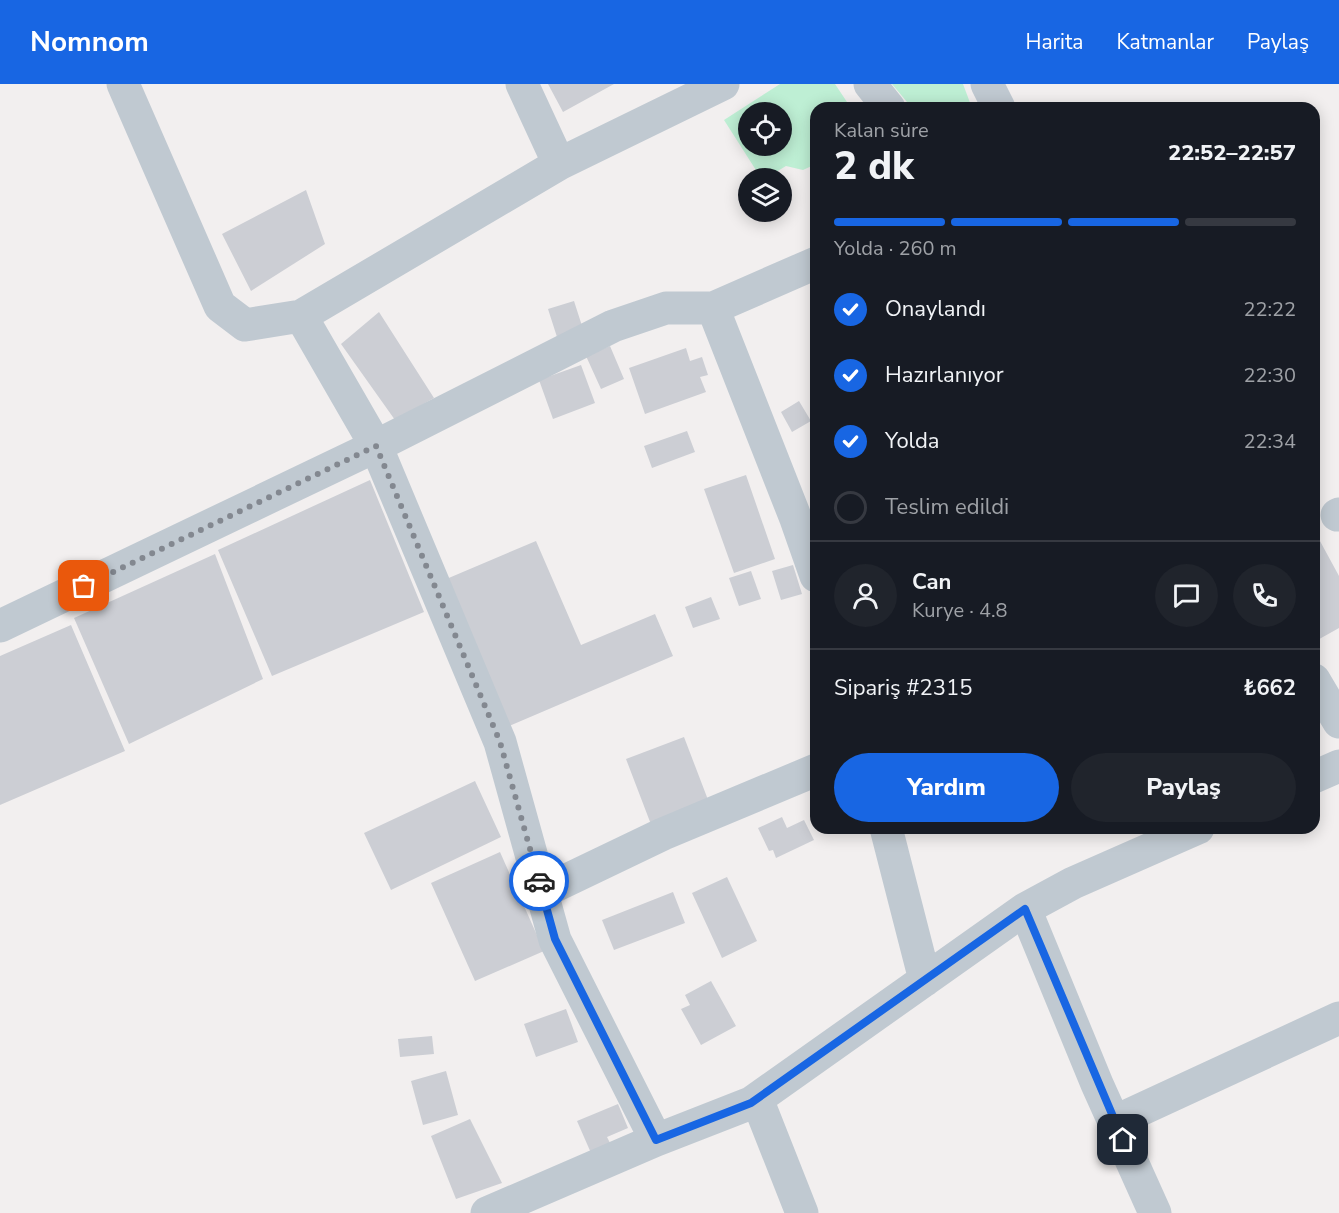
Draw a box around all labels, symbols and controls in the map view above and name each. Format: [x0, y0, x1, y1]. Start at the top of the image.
text: Nomnom [30, 23, 149, 61]
text: Harita [1025, 28, 1083, 56]
text: Katmanlar [1116, 28, 1214, 56]
text: Paylaş [1247, 28, 1309, 56]
map controls [738, 102, 792, 222]
button: locate [738, 102, 792, 156]
text: Kalan süre [834, 117, 929, 144]
text: 22:52–22:57 [1168, 138, 1296, 168]
text: 2 dk [834, 140, 914, 193]
button: layers [738, 168, 792, 222]
text: Yolda · 260 m [834, 235, 957, 262]
icon: check [834, 293, 867, 326]
text: Onaylandı [885, 294, 986, 324]
text: 22:22 [1243, 296, 1296, 323]
icon: check [834, 359, 867, 392]
text: Hazırlanıyor [885, 360, 1004, 390]
text: 22:30 [1243, 362, 1296, 389]
icon: check [834, 425, 867, 458]
text: Yolda [885, 426, 940, 456]
text: 22:34 [1243, 428, 1296, 455]
text: Teslim edildi [885, 492, 1009, 522]
pin [58, 560, 109, 611]
button: person [834, 564, 897, 627]
button: chat [1155, 564, 1218, 627]
button: phone [1233, 564, 1296, 627]
text: Can [912, 567, 951, 597]
icon: bag [67, 569, 100, 602]
text: Kurye · 4.8 [912, 597, 1007, 624]
text: Sipariş #2315 [834, 673, 972, 703]
text: ₺662 [1243, 673, 1296, 703]
button: Yardım [834, 753, 1059, 822]
button: Paylaş [1071, 753, 1296, 822]
courier [509, 851, 569, 911]
icon: car [523, 865, 556, 898]
pin [1097, 1114, 1148, 1165]
icon: home [1106, 1123, 1139, 1156]

